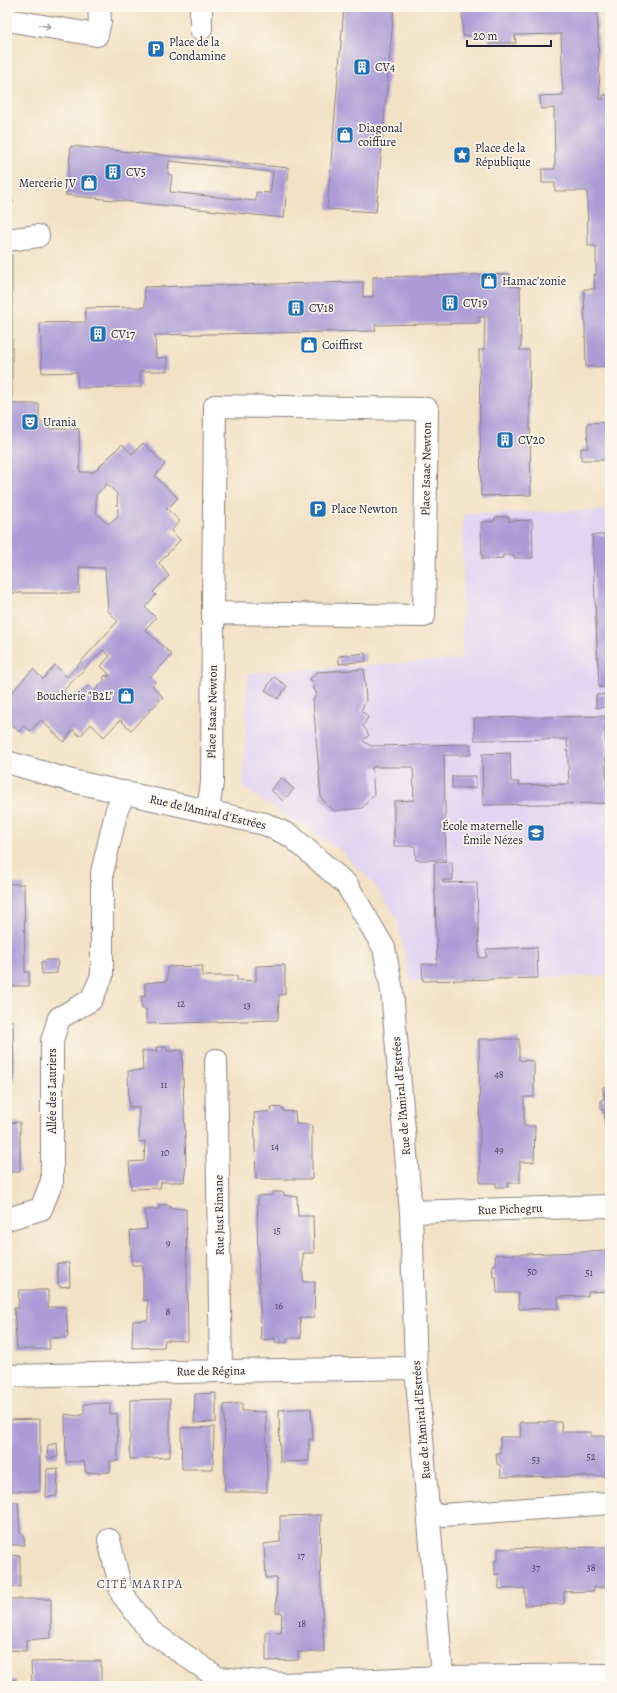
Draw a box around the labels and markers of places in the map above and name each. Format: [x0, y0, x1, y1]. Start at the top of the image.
place label: Place de la Condamine [169, 34, 226, 64]
parking icon: Place de la Condamine [146, 39, 166, 59]
building icon: CV4 [352, 57, 372, 77]
place label: CV4 [375, 59, 396, 75]
place label: Diagonal coiffure [358, 120, 403, 150]
shop icon: Diagonal coiffure [335, 125, 355, 145]
place label: Place de la République [475, 140, 531, 170]
place icon: Place de la République [452, 145, 472, 165]
building icon: CV5 [103, 162, 123, 182]
place label: CV5 [126, 164, 146, 180]
shop icon: Mercerie JV [79, 173, 99, 193]
place label: Mercerie JV [19, 175, 77, 191]
shop icon: Hamac'zonie [479, 271, 499, 291]
place label: Hamac'zonie [502, 273, 566, 289]
building icon: CV19 [440, 293, 460, 313]
place label: CV19 [463, 295, 487, 311]
building icon: CV18 [286, 298, 306, 318]
place label: CV18 [309, 300, 334, 316]
building icon: CV17 [88, 324, 108, 344]
place label: CV17 [111, 326, 136, 342]
shop icon: Coiffirst [299, 335, 319, 355]
place label: Coiffirst [322, 337, 363, 353]
theatre icon: Urania [20, 412, 40, 432]
place label: Urania [43, 414, 77, 430]
building icon: CV20 [495, 430, 515, 450]
place label: CV20 [518, 432, 545, 448]
parking icon: Place Newton [308, 499, 328, 519]
place label: Place Newton [331, 501, 398, 517]
shop icon: Boucherie "B2L" [116, 686, 136, 706]
place label: Boucherie "B2L" [36, 688, 113, 704]
place label: École maternelle Émile Nézes [442, 818, 523, 848]
school or university icon: École maternelle Émile Nézes [526, 823, 546, 843]

